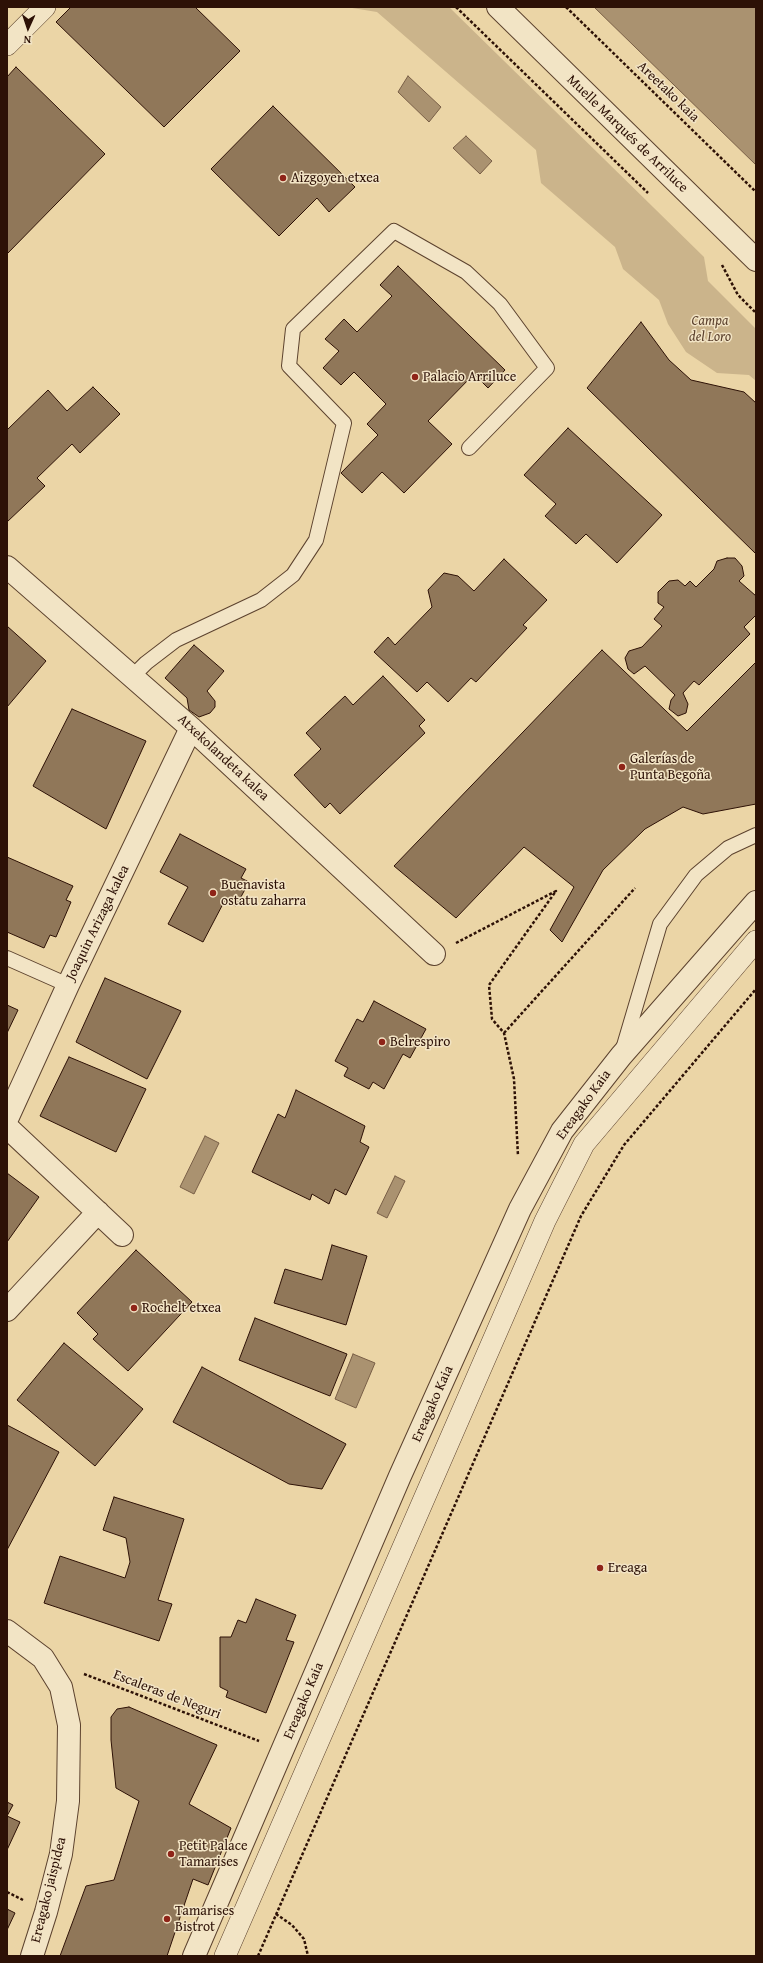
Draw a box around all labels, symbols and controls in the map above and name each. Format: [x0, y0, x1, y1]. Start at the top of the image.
north arrow [8, 8, 48, 48]
text: N [23, 32, 31, 48]
street label: Areetako kaia [633, 58, 703, 126]
street label: Muelle Marqués de Arriluce [563, 72, 691, 196]
place label: Aizgoyen etxea [291, 170, 379, 186]
marker: Aizgoyen etxea [278, 173, 288, 183]
park label: Campa del Loro [689, 313, 731, 346]
place label: Palacio Arriluce [423, 369, 516, 385]
marker: Palacio Arriluce [410, 372, 420, 382]
street label: Atxekolandeta kalea [174, 711, 272, 805]
place label: Galerías de Punta Begoña [630, 751, 711, 784]
marker: Galerías de Punta Begoña [617, 762, 627, 772]
street label: Joaquin Arizaga kalea [63, 863, 133, 983]
place label: Buenavista ostatu zaharra [221, 877, 306, 910]
marker: Buenavista ostatu zaharra [208, 888, 218, 898]
place label: Belrespiro [390, 1034, 450, 1050]
marker: Belrespiro [377, 1037, 387, 1047]
street label: Ereagako Kaia [553, 1067, 615, 1143]
place label: Rochelt etxea [142, 1300, 221, 1316]
marker: Rochelt etxea [129, 1303, 139, 1313]
street label: Ereagako Kaia [409, 1363, 457, 1445]
place label: Ereaga [608, 1560, 647, 1576]
marker: Ereaga [595, 1563, 605, 1573]
street label: Ereagako Kaia [280, 1660, 328, 1742]
street label: Escaleras de Neguri [111, 1667, 223, 1723]
street label: Ereagako jaispidea [28, 1835, 70, 1945]
place label: Petit Palace Tamarises [179, 1838, 247, 1870]
marker: Petit Palace Tamarises [166, 1849, 176, 1859]
place label: Tamarises Bistrot [175, 1903, 234, 1936]
marker: Tamarises Bistrot [162, 1914, 172, 1924]

